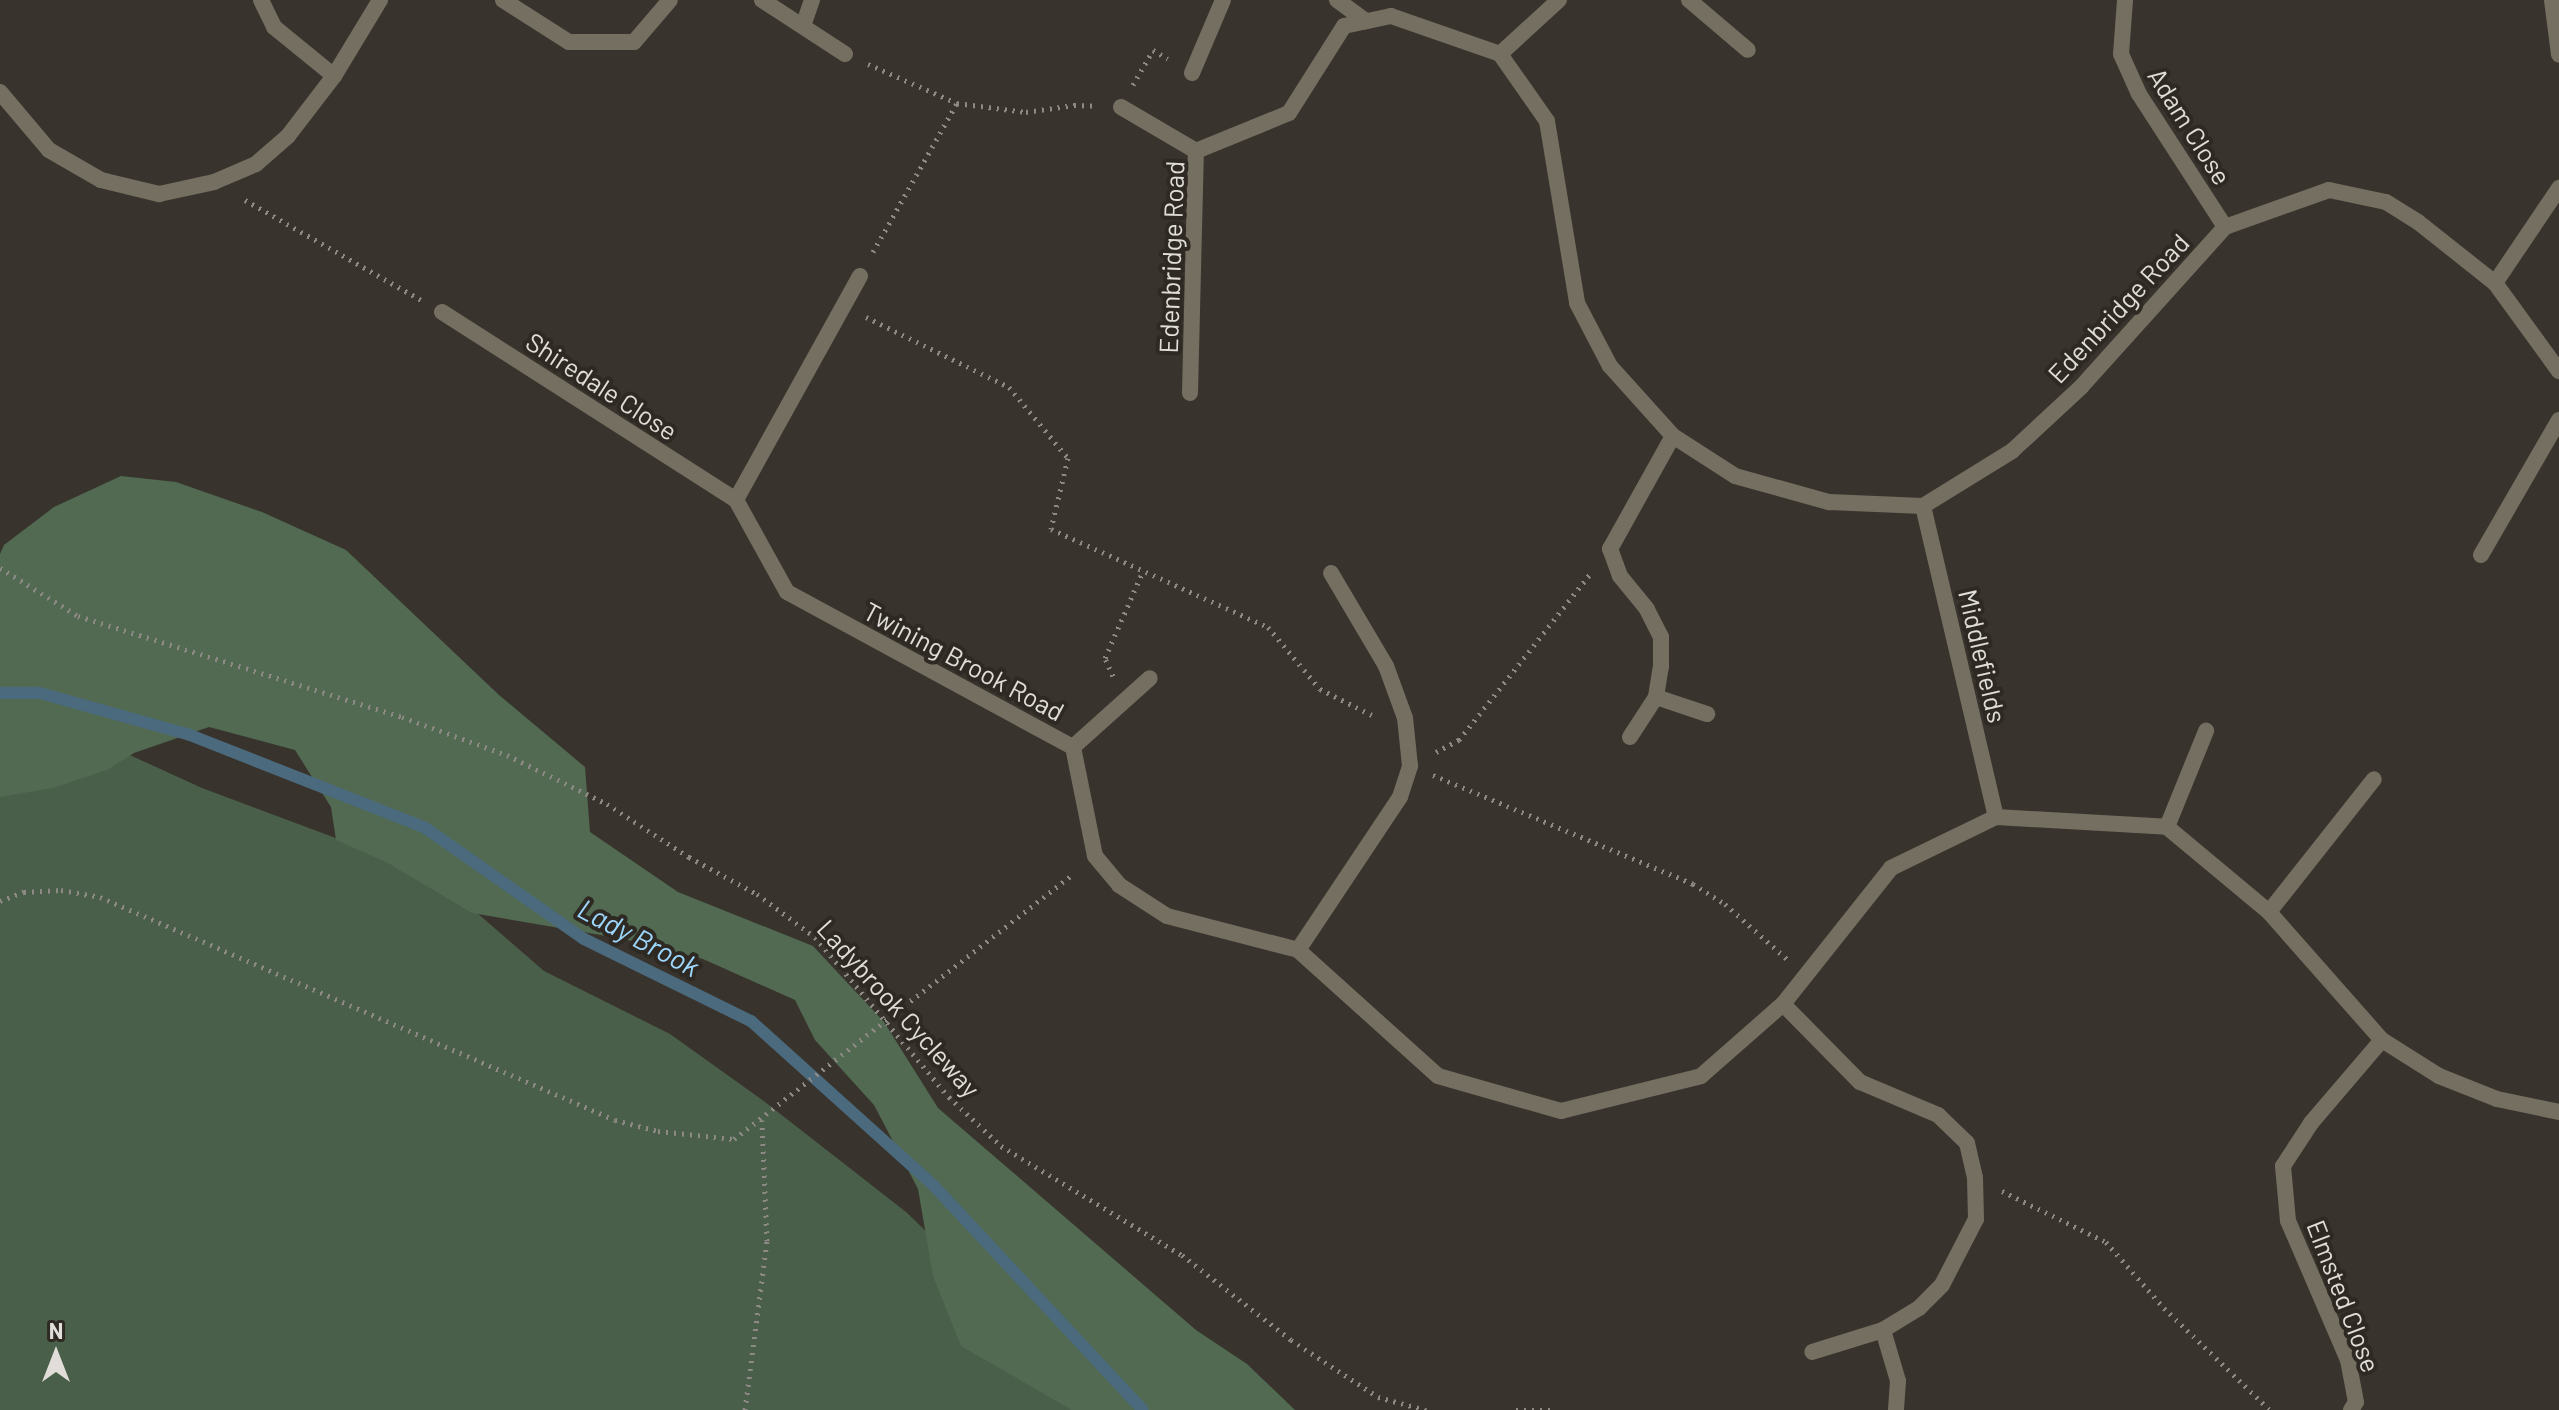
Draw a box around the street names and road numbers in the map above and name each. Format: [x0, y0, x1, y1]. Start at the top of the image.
street label: Adam Close [2142, 62, 2238, 190]
street label: Edenbridge Road [1152, 160, 1190, 354]
street label: Edenbridge Road [2041, 227, 2195, 389]
street label: Shiredale Close [521, 326, 683, 446]
street label: Middlefields [1953, 586, 2013, 726]
street label: Twining Brook Road [858, 595, 1070, 727]
street label: Ladybrook Cycleway [811, 913, 987, 1103]
street label: Elmsted Close [2301, 1216, 2387, 1376]

